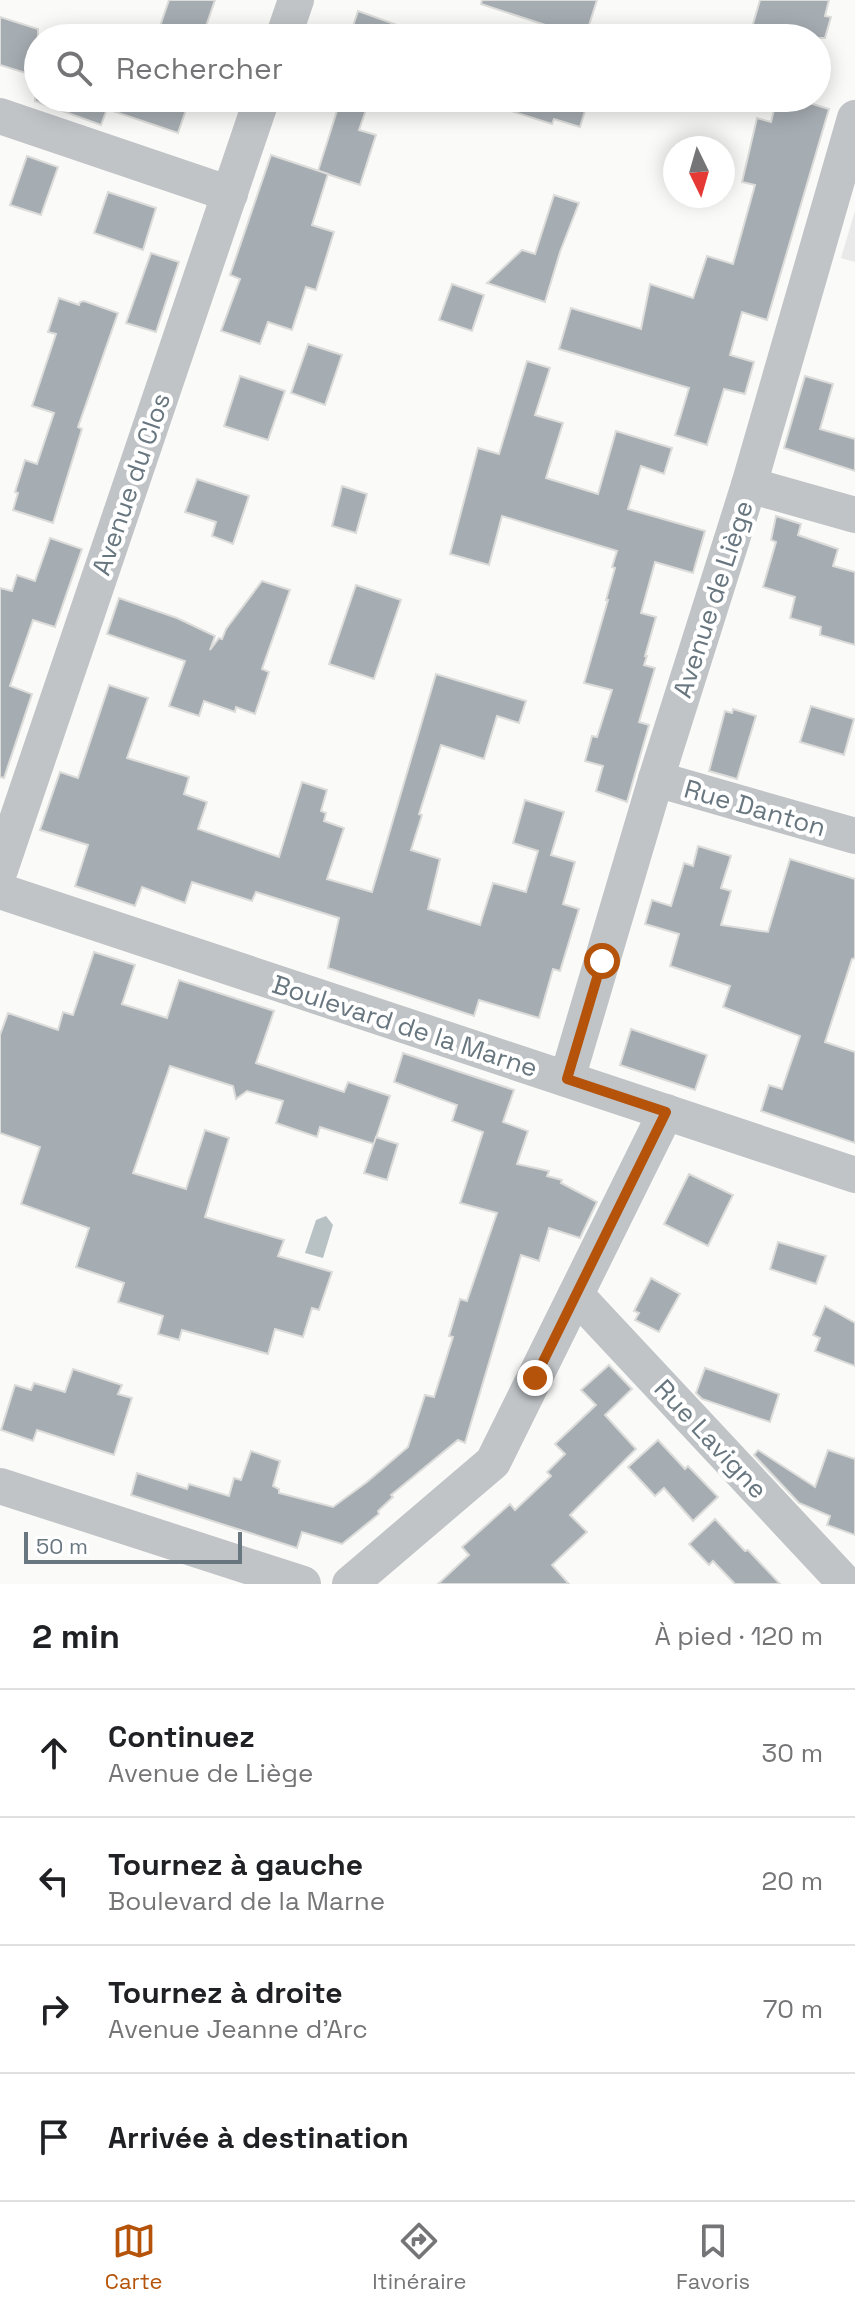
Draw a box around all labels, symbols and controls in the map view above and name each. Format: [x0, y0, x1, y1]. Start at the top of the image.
search box [24, 24, 831, 112]
icon: search [52, 46, 96, 90]
text: Rechercher [116, 49, 283, 88]
north arrow [663, 136, 735, 208]
street label: Avenue du Clos [84, 388, 178, 580]
street label: Avenue de Liège [665, 496, 761, 702]
street label: Rue Danton [680, 772, 830, 844]
route start [584, 943, 620, 979]
street label: Boulevard de la Marne [268, 967, 542, 1085]
route end [517, 1360, 553, 1396]
street label: Rue Lavigne [647, 1372, 775, 1506]
scale bar [24, 1528, 242, 1564]
text: 50 m [36, 1532, 88, 1560]
text: 2 min [32, 1615, 120, 1658]
text: À pied · 120 m [655, 1619, 823, 1653]
text: Continuez [108, 1717, 255, 1756]
icon: ahead [32, 1731, 76, 1775]
text: 30 m [762, 1736, 823, 1770]
text: Avenue de Liège [108, 1756, 313, 1790]
text: Tournez à gauche [108, 1845, 363, 1884]
icon: left [32, 1859, 76, 1903]
text: 20 m [762, 1864, 823, 1898]
text: Boulevard de la Marne [108, 1884, 385, 1918]
text: Tournez à droite [108, 1973, 342, 2012]
icon: right [32, 1987, 76, 2031]
text: 70 m [763, 1992, 823, 2026]
text: Avenue Jeanne d'Arc [108, 2012, 368, 2046]
icon: arrive [32, 2115, 76, 2159]
text: Arrivée à destination [108, 2118, 409, 2157]
tab: Carte [105, 2219, 163, 2295]
tab: Itinéraire [372, 2219, 467, 2295]
tab: Favoris [676, 2219, 750, 2295]

